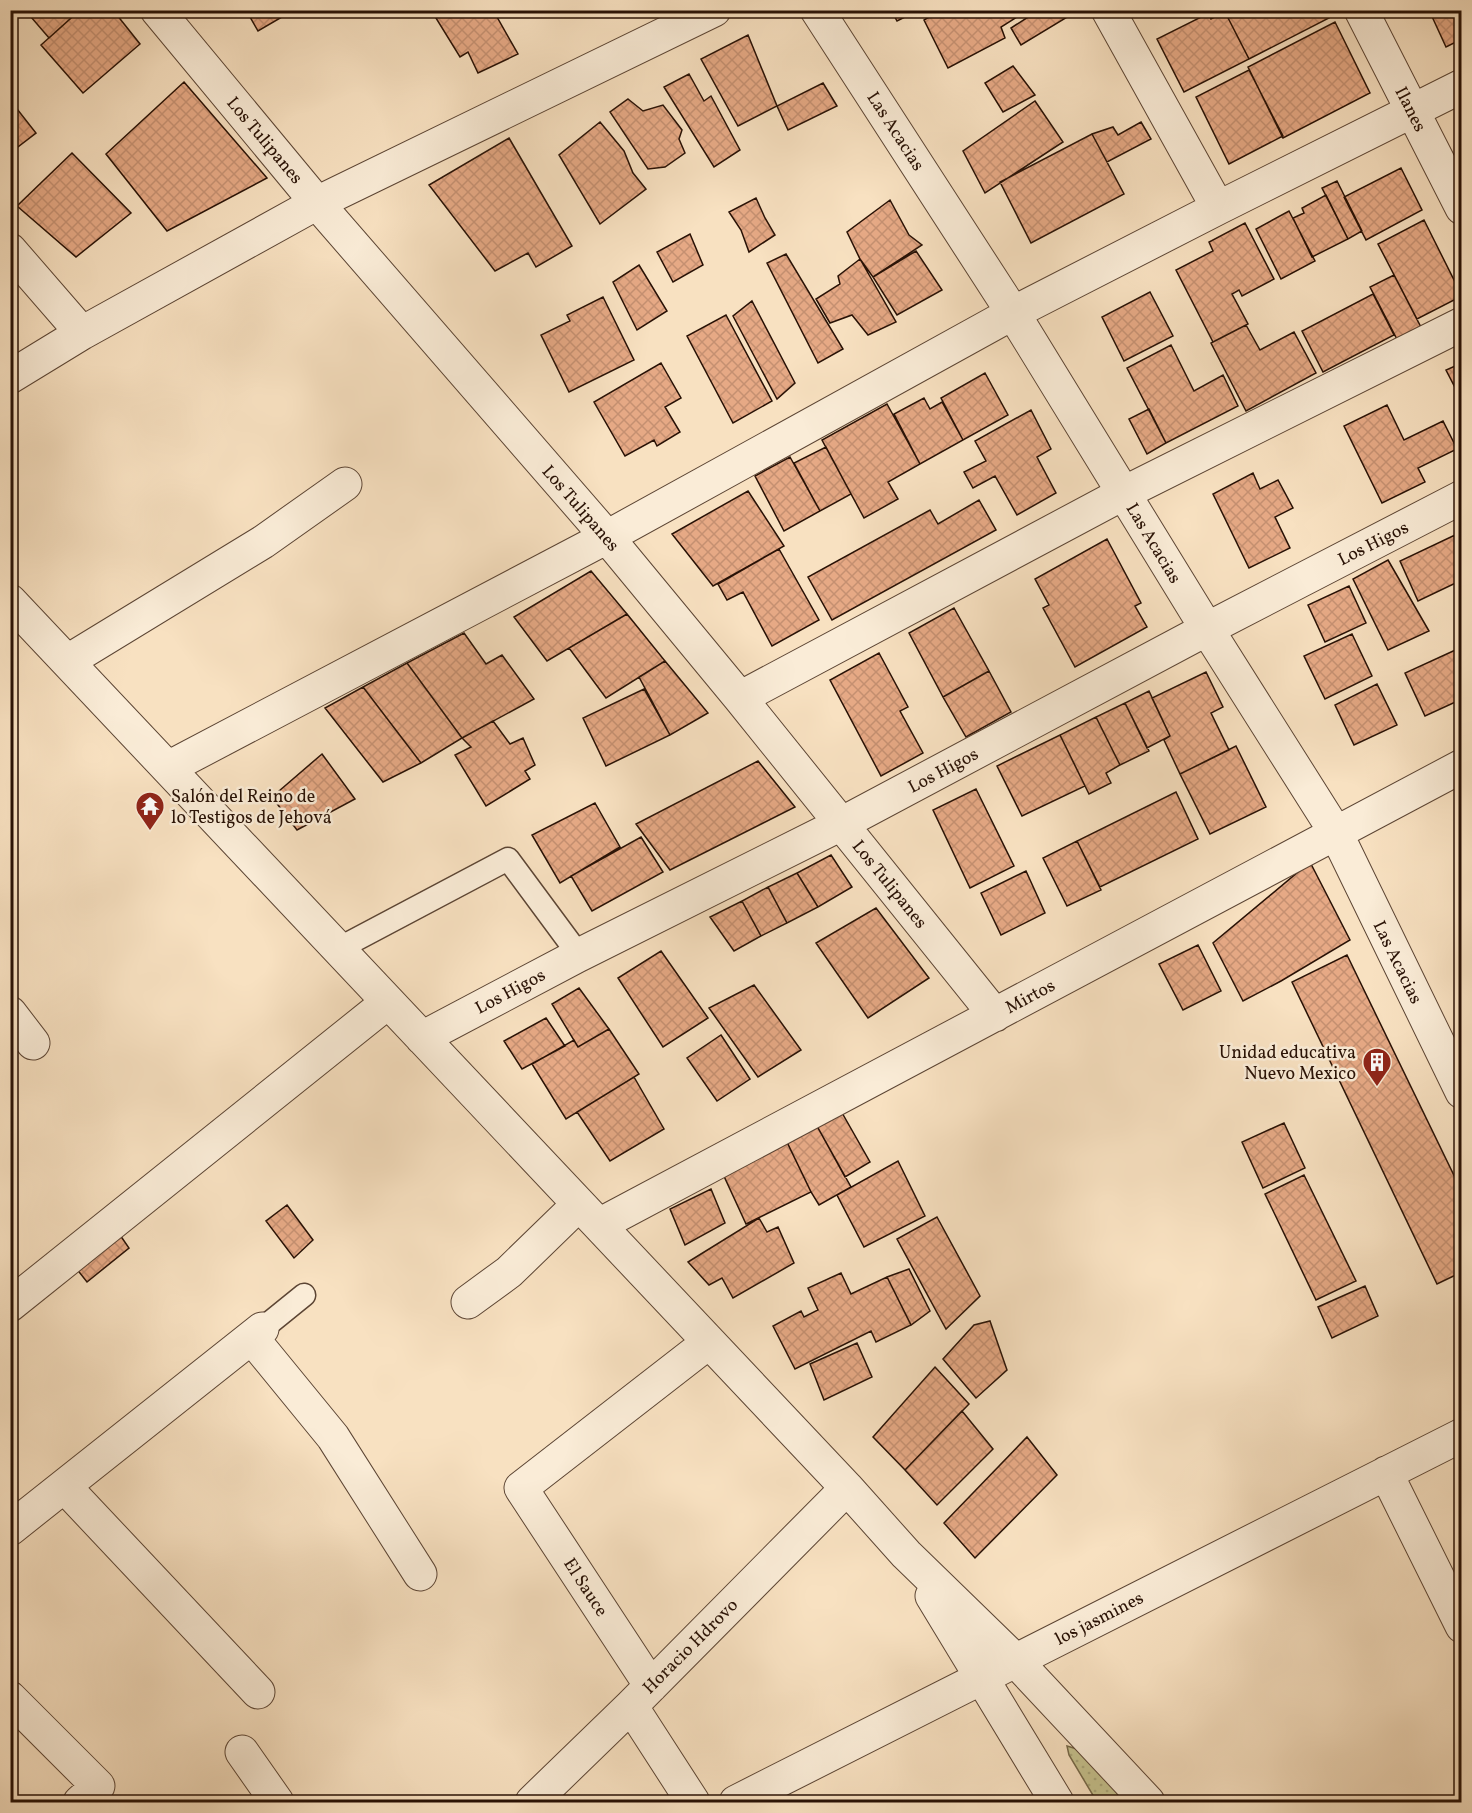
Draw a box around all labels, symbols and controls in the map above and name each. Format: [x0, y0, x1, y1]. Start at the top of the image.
street label: Ilanes [1388, 83, 1432, 137]
street label: Las Acacias [860, 87, 930, 176]
street label: Los Tulipanes [220, 92, 308, 190]
street label: Los Tulipanes [535, 460, 624, 558]
street label: Las Acacias [1119, 499, 1187, 589]
street label: Los Higos [1334, 516, 1413, 573]
street label: Los Higos [904, 742, 983, 800]
place label: Salón del Reino de lo Testigos de Jehová [171, 785, 332, 831]
temple icon: Salón del Reino de lo Testigos de Jehová [134, 790, 166, 832]
street label: Los Tulipanes [845, 835, 932, 934]
street label: Las Acacias [1366, 917, 1428, 1008]
street label: Los Higos [471, 963, 550, 1021]
street label: Mirtos [1001, 974, 1060, 1021]
place label: Unidad educativa Nuevo Mexico [1219, 1041, 1356, 1087]
building icon: Unidad educativa Nuevo Mexico [1361, 1046, 1393, 1088]
street label: El Sauce [556, 1554, 613, 1622]
street label: los jasmines [1051, 1586, 1148, 1652]
street label: Horacio Hdrovo [638, 1594, 744, 1700]

